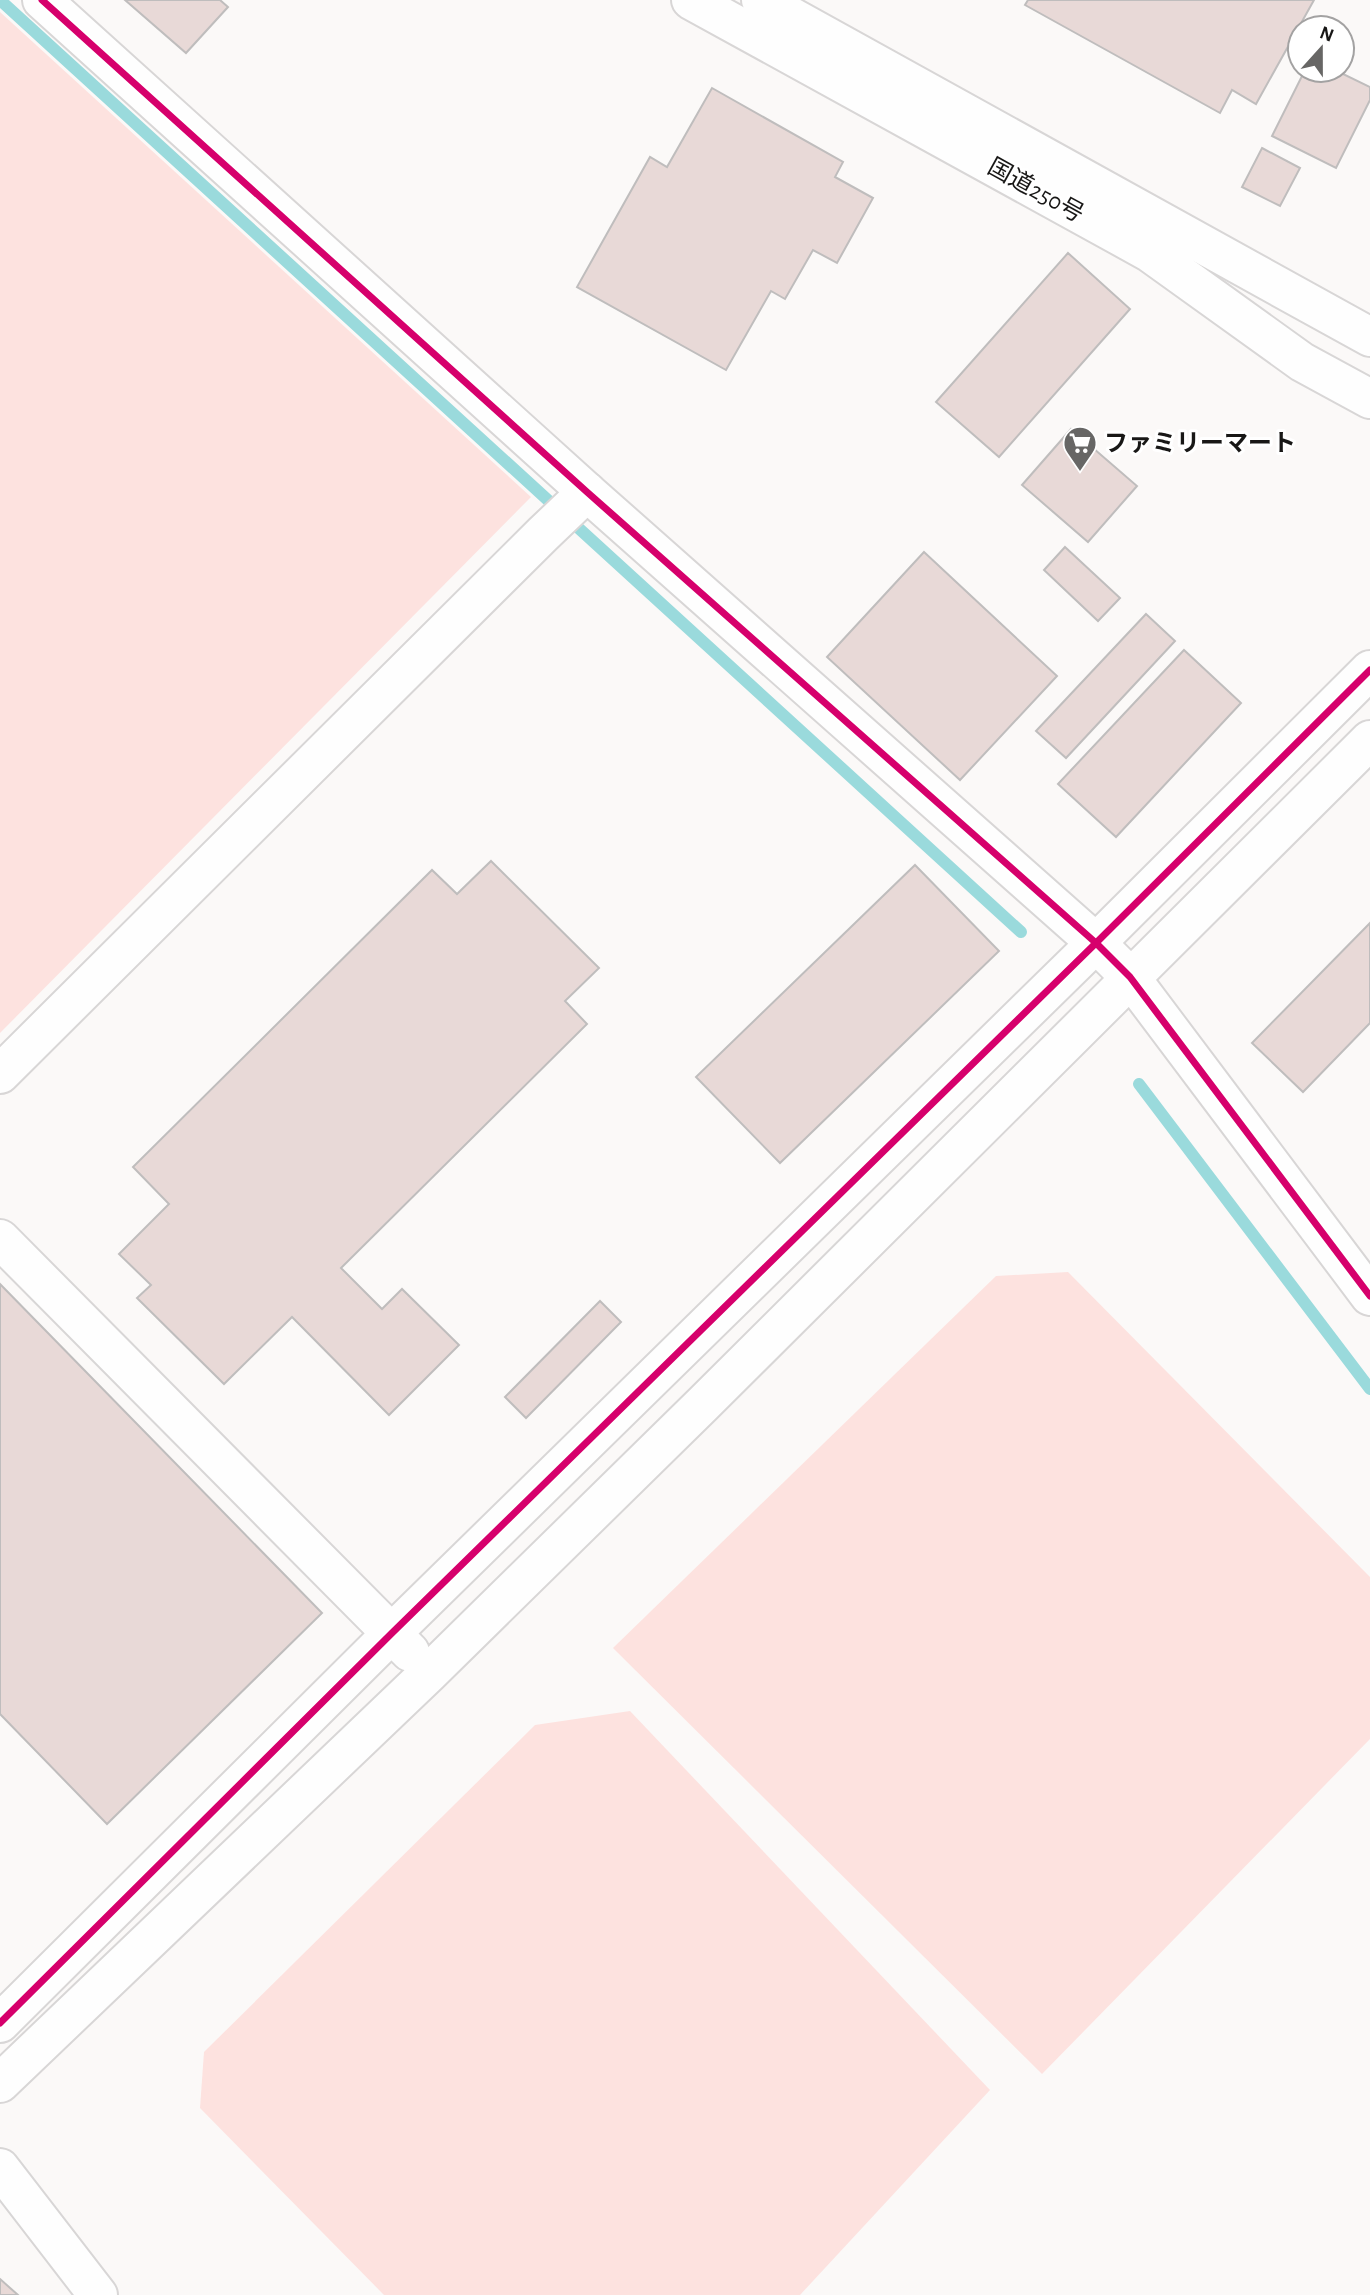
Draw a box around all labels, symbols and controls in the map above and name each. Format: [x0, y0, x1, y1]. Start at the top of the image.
north arrow [1286, 14, 1356, 84]
text: N [1317, 23, 1336, 46]
street label: 国道250号 [984, 153, 1088, 227]
supermarket icon: ファミリーマート [1061, 424, 1099, 473]
place label: ファミリーマート [1104, 432, 1296, 456]

